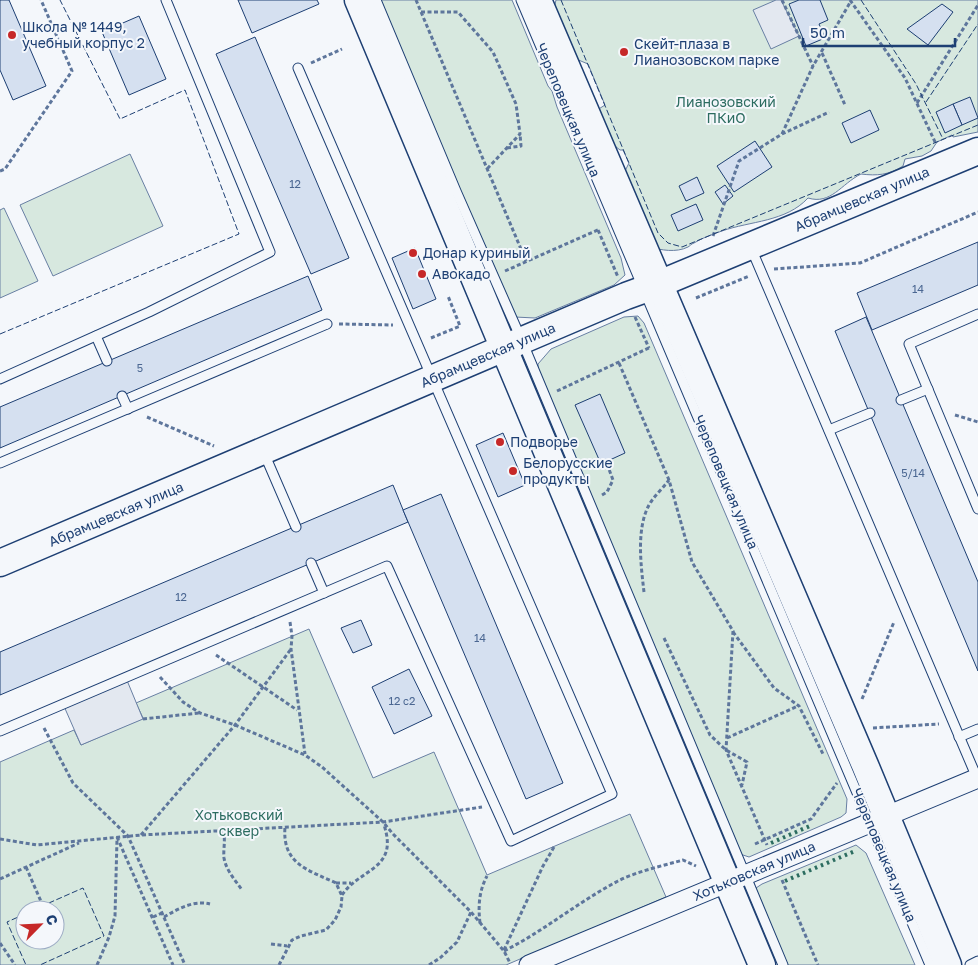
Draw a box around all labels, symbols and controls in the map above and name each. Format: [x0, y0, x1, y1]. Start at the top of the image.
scale bar [803, 15, 956, 47]
place label: Школа № 1449, учебный корпус 2 [22, 18, 145, 51]
text: 50 m [810, 23, 845, 41]
marker: Школа № 1449, учебный корпус 2 [6, 29, 18, 41]
place label: Скейт-плаза в Лианозовском парке [634, 35, 779, 68]
street label: Череповецкая улица [532, 40, 604, 179]
marker: Скейт-плаза в Лианозовском парке [618, 46, 630, 58]
park label: Лианозовский ПКиО [676, 93, 776, 126]
street label: Абрамцевская улица [792, 162, 932, 235]
house number: 12 [289, 177, 301, 190]
place label: Донар куриный [423, 244, 531, 261]
marker: Донар куриный [407, 247, 419, 259]
place label: Авокадо [432, 265, 490, 282]
marker: Авокадо [416, 268, 428, 280]
house number: 14 [912, 282, 924, 295]
street label: Абрамцевская улица [418, 318, 558, 391]
house number: 5 [137, 361, 143, 374]
street label: Череповецкая улица [690, 412, 762, 551]
place label: Подворье [510, 433, 578, 450]
marker: Подворье [494, 436, 506, 448]
place label: Белорусские продукты [523, 454, 613, 487]
marker: Белорусские продукты [507, 465, 519, 477]
house number: 5/14 [901, 466, 925, 479]
street label: Абрамцевская улица [46, 477, 186, 550]
house number: 12 [175, 590, 187, 603]
house number: 14 [474, 631, 486, 644]
house number: 12 с2 [389, 694, 415, 707]
street label: Череповецкая улица [848, 785, 920, 924]
park label: Хотьковский сквер [195, 806, 283, 839]
street label: Хотьковская улица [690, 837, 818, 904]
north arrow [15, 900, 65, 950]
text: С [43, 912, 62, 928]

